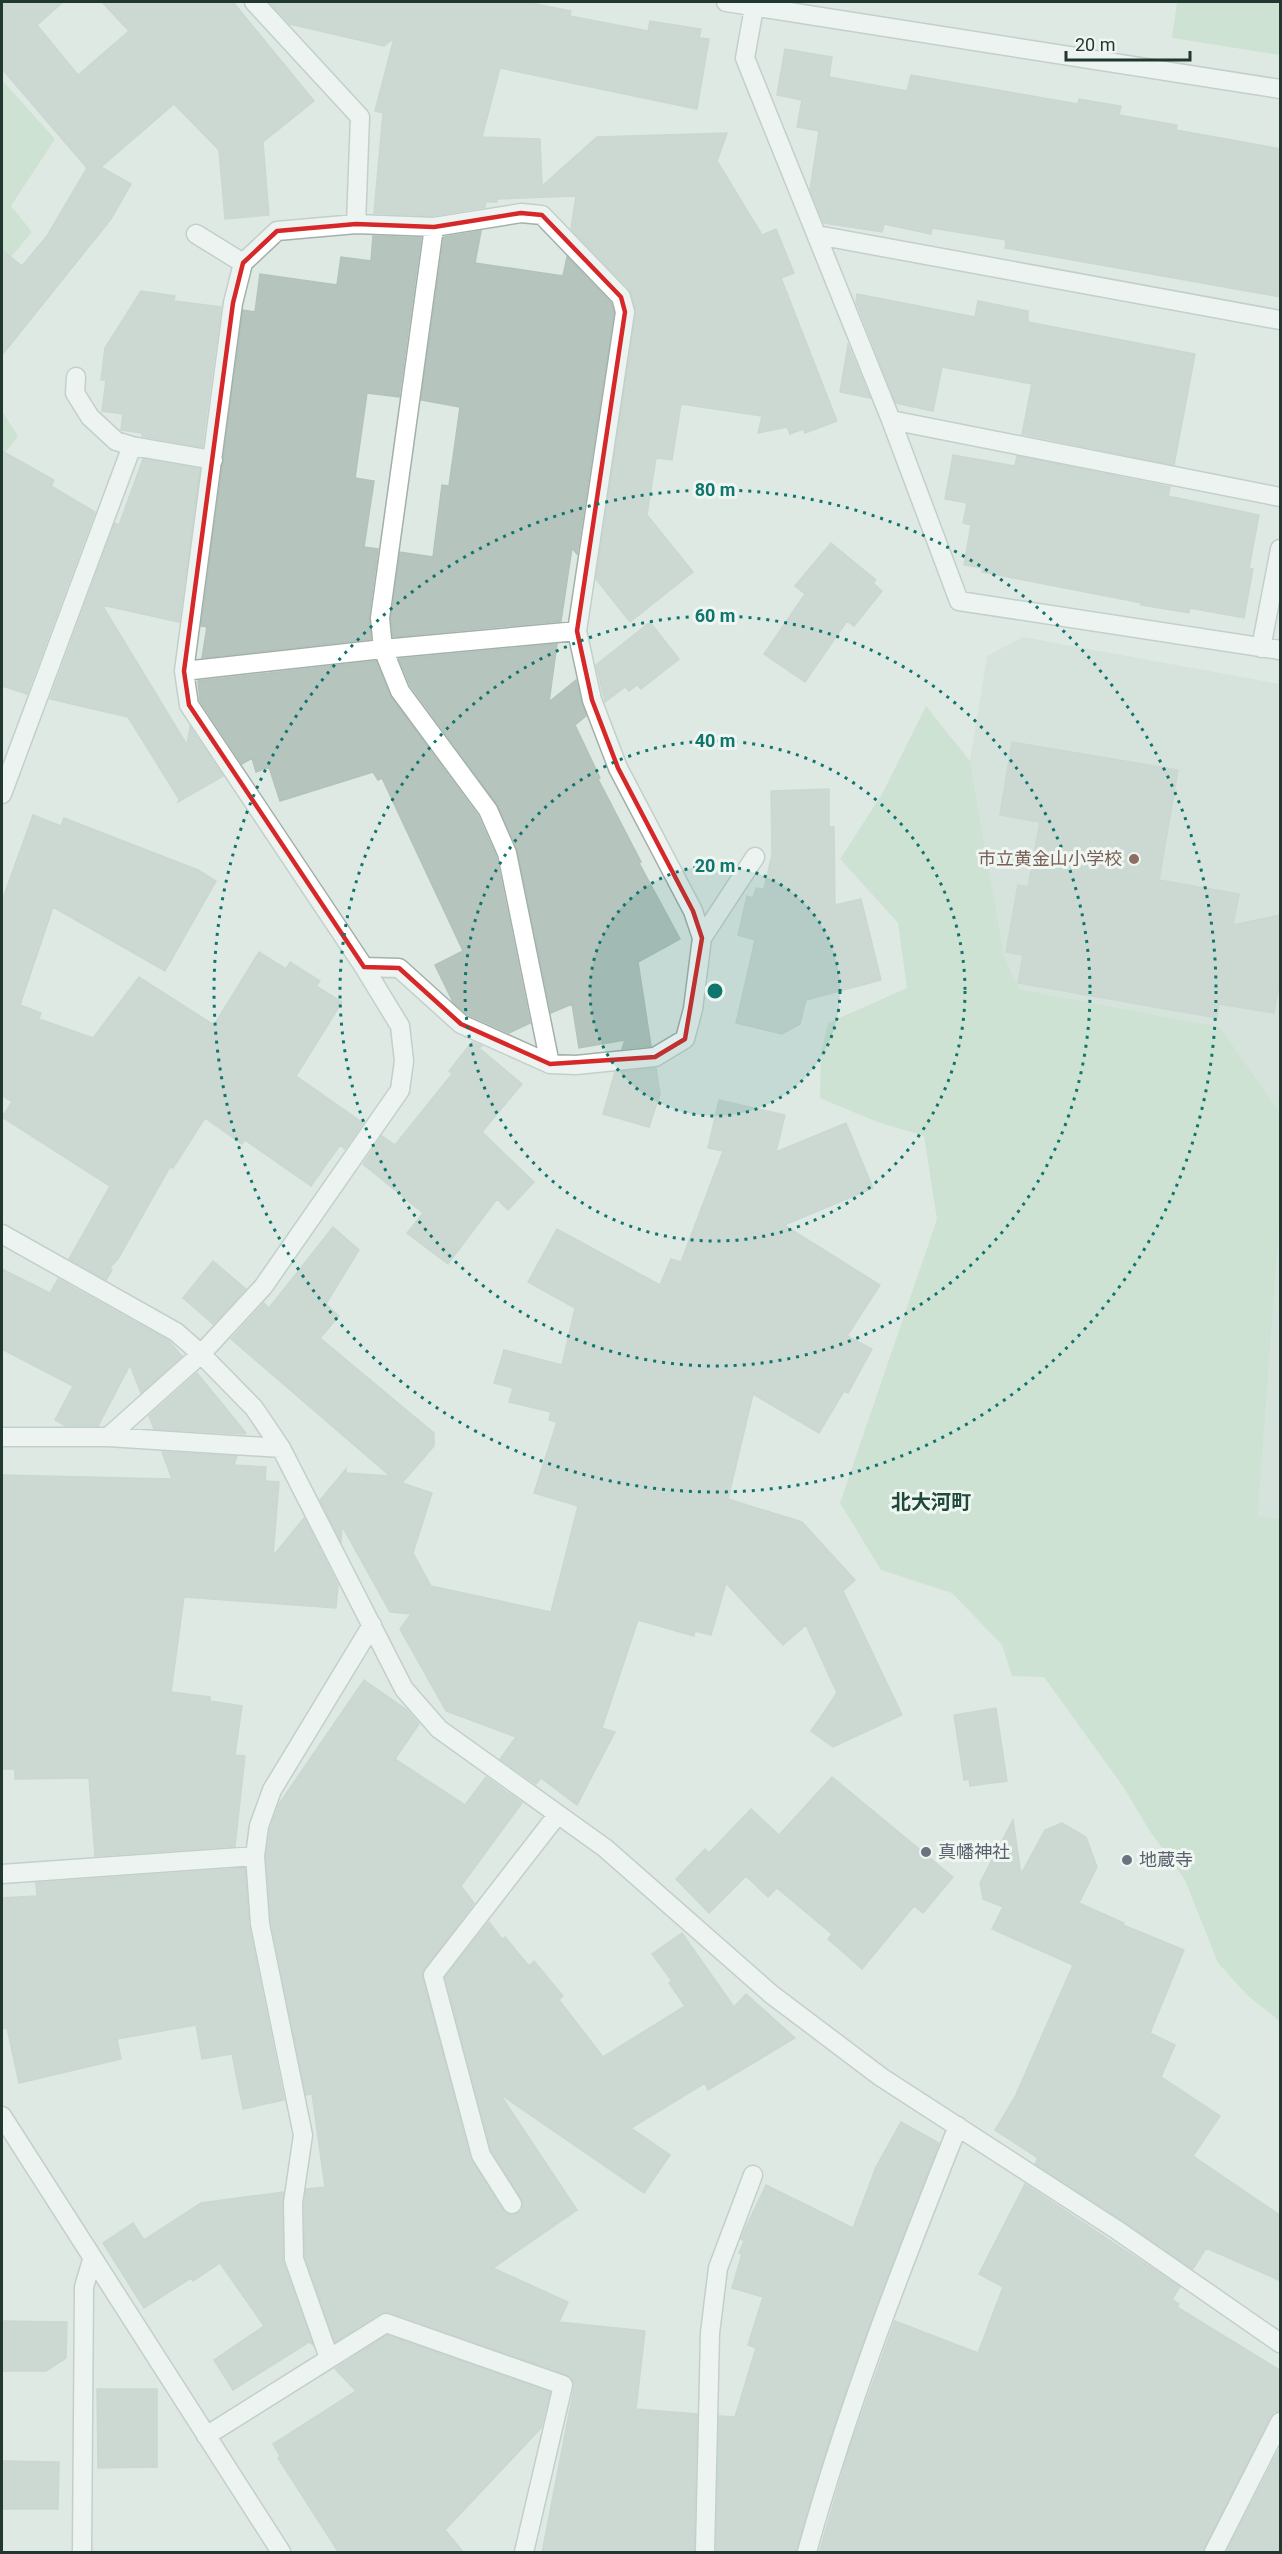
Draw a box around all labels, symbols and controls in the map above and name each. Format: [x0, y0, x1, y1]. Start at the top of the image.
scale bar [1066, 24, 1190, 62]
text: 20 m [1075, 34, 1115, 55]
text: 80 m [695, 479, 735, 500]
text: 60 m [695, 605, 735, 626]
text: 40 m [695, 730, 735, 751]
place label: 市立黄金山小学校 [978, 848, 1122, 869]
marker: 市立黄金山小学校 [1127, 852, 1141, 866]
text: 20 m [695, 855, 735, 876]
centre of rings [705, 981, 725, 1001]
district label: 北大河町 [891, 1490, 971, 1514]
place label: 真幡神社 [938, 1841, 1010, 1862]
marker: 真幡神社 [919, 1845, 933, 1859]
place label: 地蔵寺 [1139, 1849, 1193, 1870]
marker: 地蔵寺 [1120, 1853, 1134, 1867]

